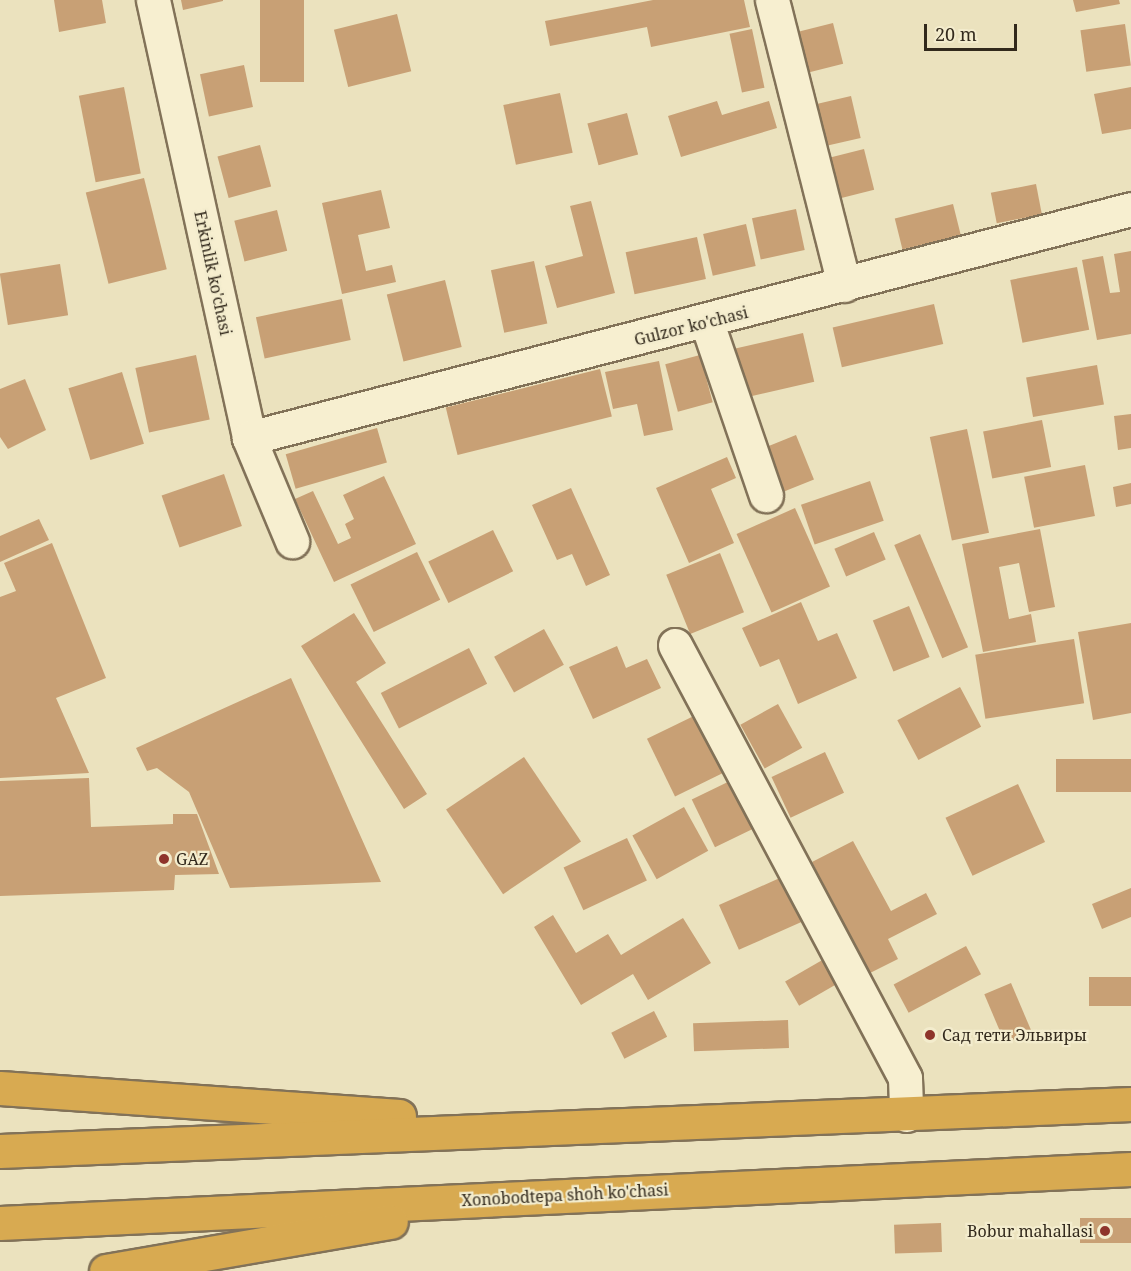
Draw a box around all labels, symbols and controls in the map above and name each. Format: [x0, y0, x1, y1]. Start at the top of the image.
scale bar [927, 12, 1020, 50]
text: 20 m [935, 22, 977, 46]
street label: Erkinlik ko'chasi [190, 209, 236, 337]
street label: Gulzor ko'chasi [632, 303, 750, 349]
place label: GAZ [176, 849, 208, 869]
marker: GAZ [157, 852, 171, 866]
place label: Сад тети Эльвиры [942, 1025, 1087, 1045]
marker: Сад тети Эльвиры [923, 1028, 937, 1042]
street label: Xonobodtepa shoh ko'chasi [461, 1180, 669, 1210]
place label: Bobur mahallasi [967, 1221, 1093, 1241]
marker: Bobur mahallasi [1098, 1224, 1112, 1238]

